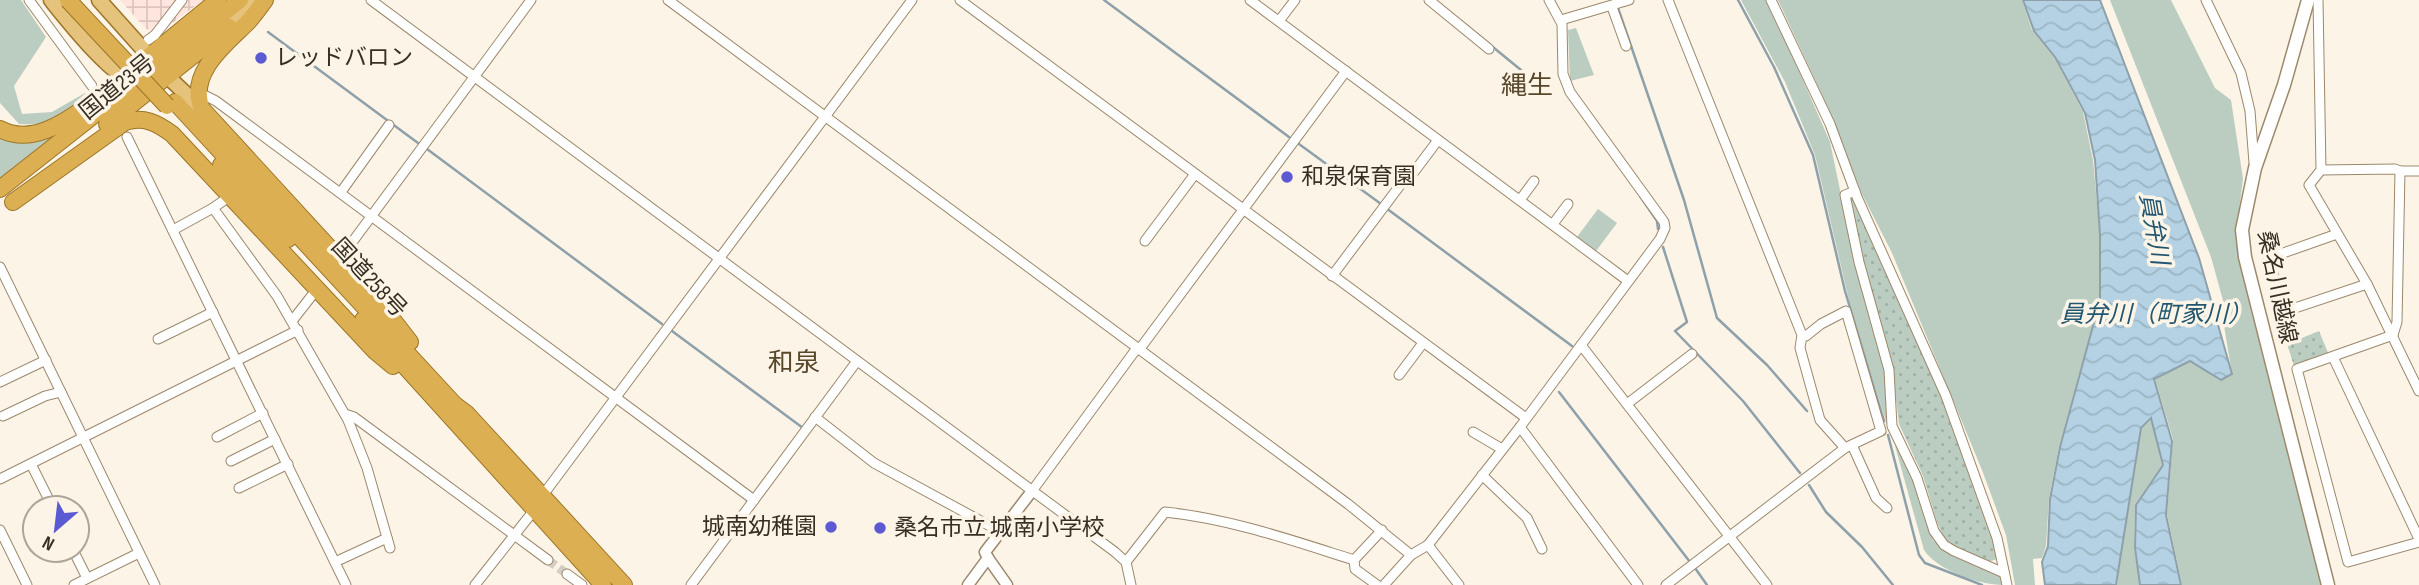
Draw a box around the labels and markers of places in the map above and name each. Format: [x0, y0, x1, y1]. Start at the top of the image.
place label: レッドバロン [275, 44, 413, 72]
marker: レッドバロン [253, 50, 269, 66]
place label: 和泉保育園 [1301, 163, 1416, 191]
marker: 和泉保育園 [1279, 169, 1295, 185]
place label: 城南幼稚園 [702, 513, 817, 541]
place label: 桑名市立 城南小学校 [894, 514, 1105, 542]
marker: 城南幼稚園 [823, 519, 839, 535]
marker: 桑名市立 城南小学校 [872, 520, 888, 536]

